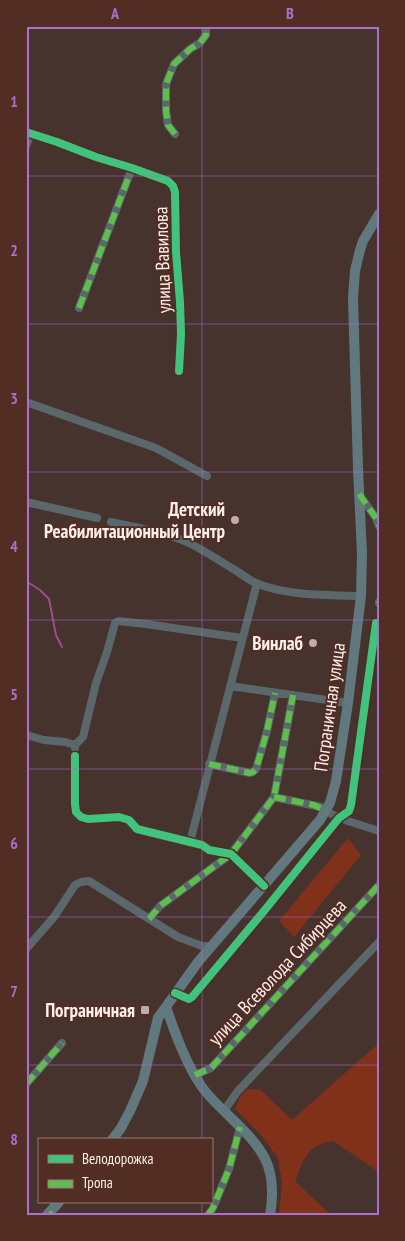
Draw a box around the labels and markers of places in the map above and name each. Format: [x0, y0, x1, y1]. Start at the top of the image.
place label: Детский Реабилитационный Центр [44, 497, 226, 543]
marker: Детский Реабилитационный Центр [229, 514, 241, 526]
place label: Винлаб [252, 631, 303, 655]
marker: Винлаб [307, 637, 319, 649]
place label: Пограничная [45, 998, 135, 1022]
marker: Пограничная [139, 1004, 151, 1016]

